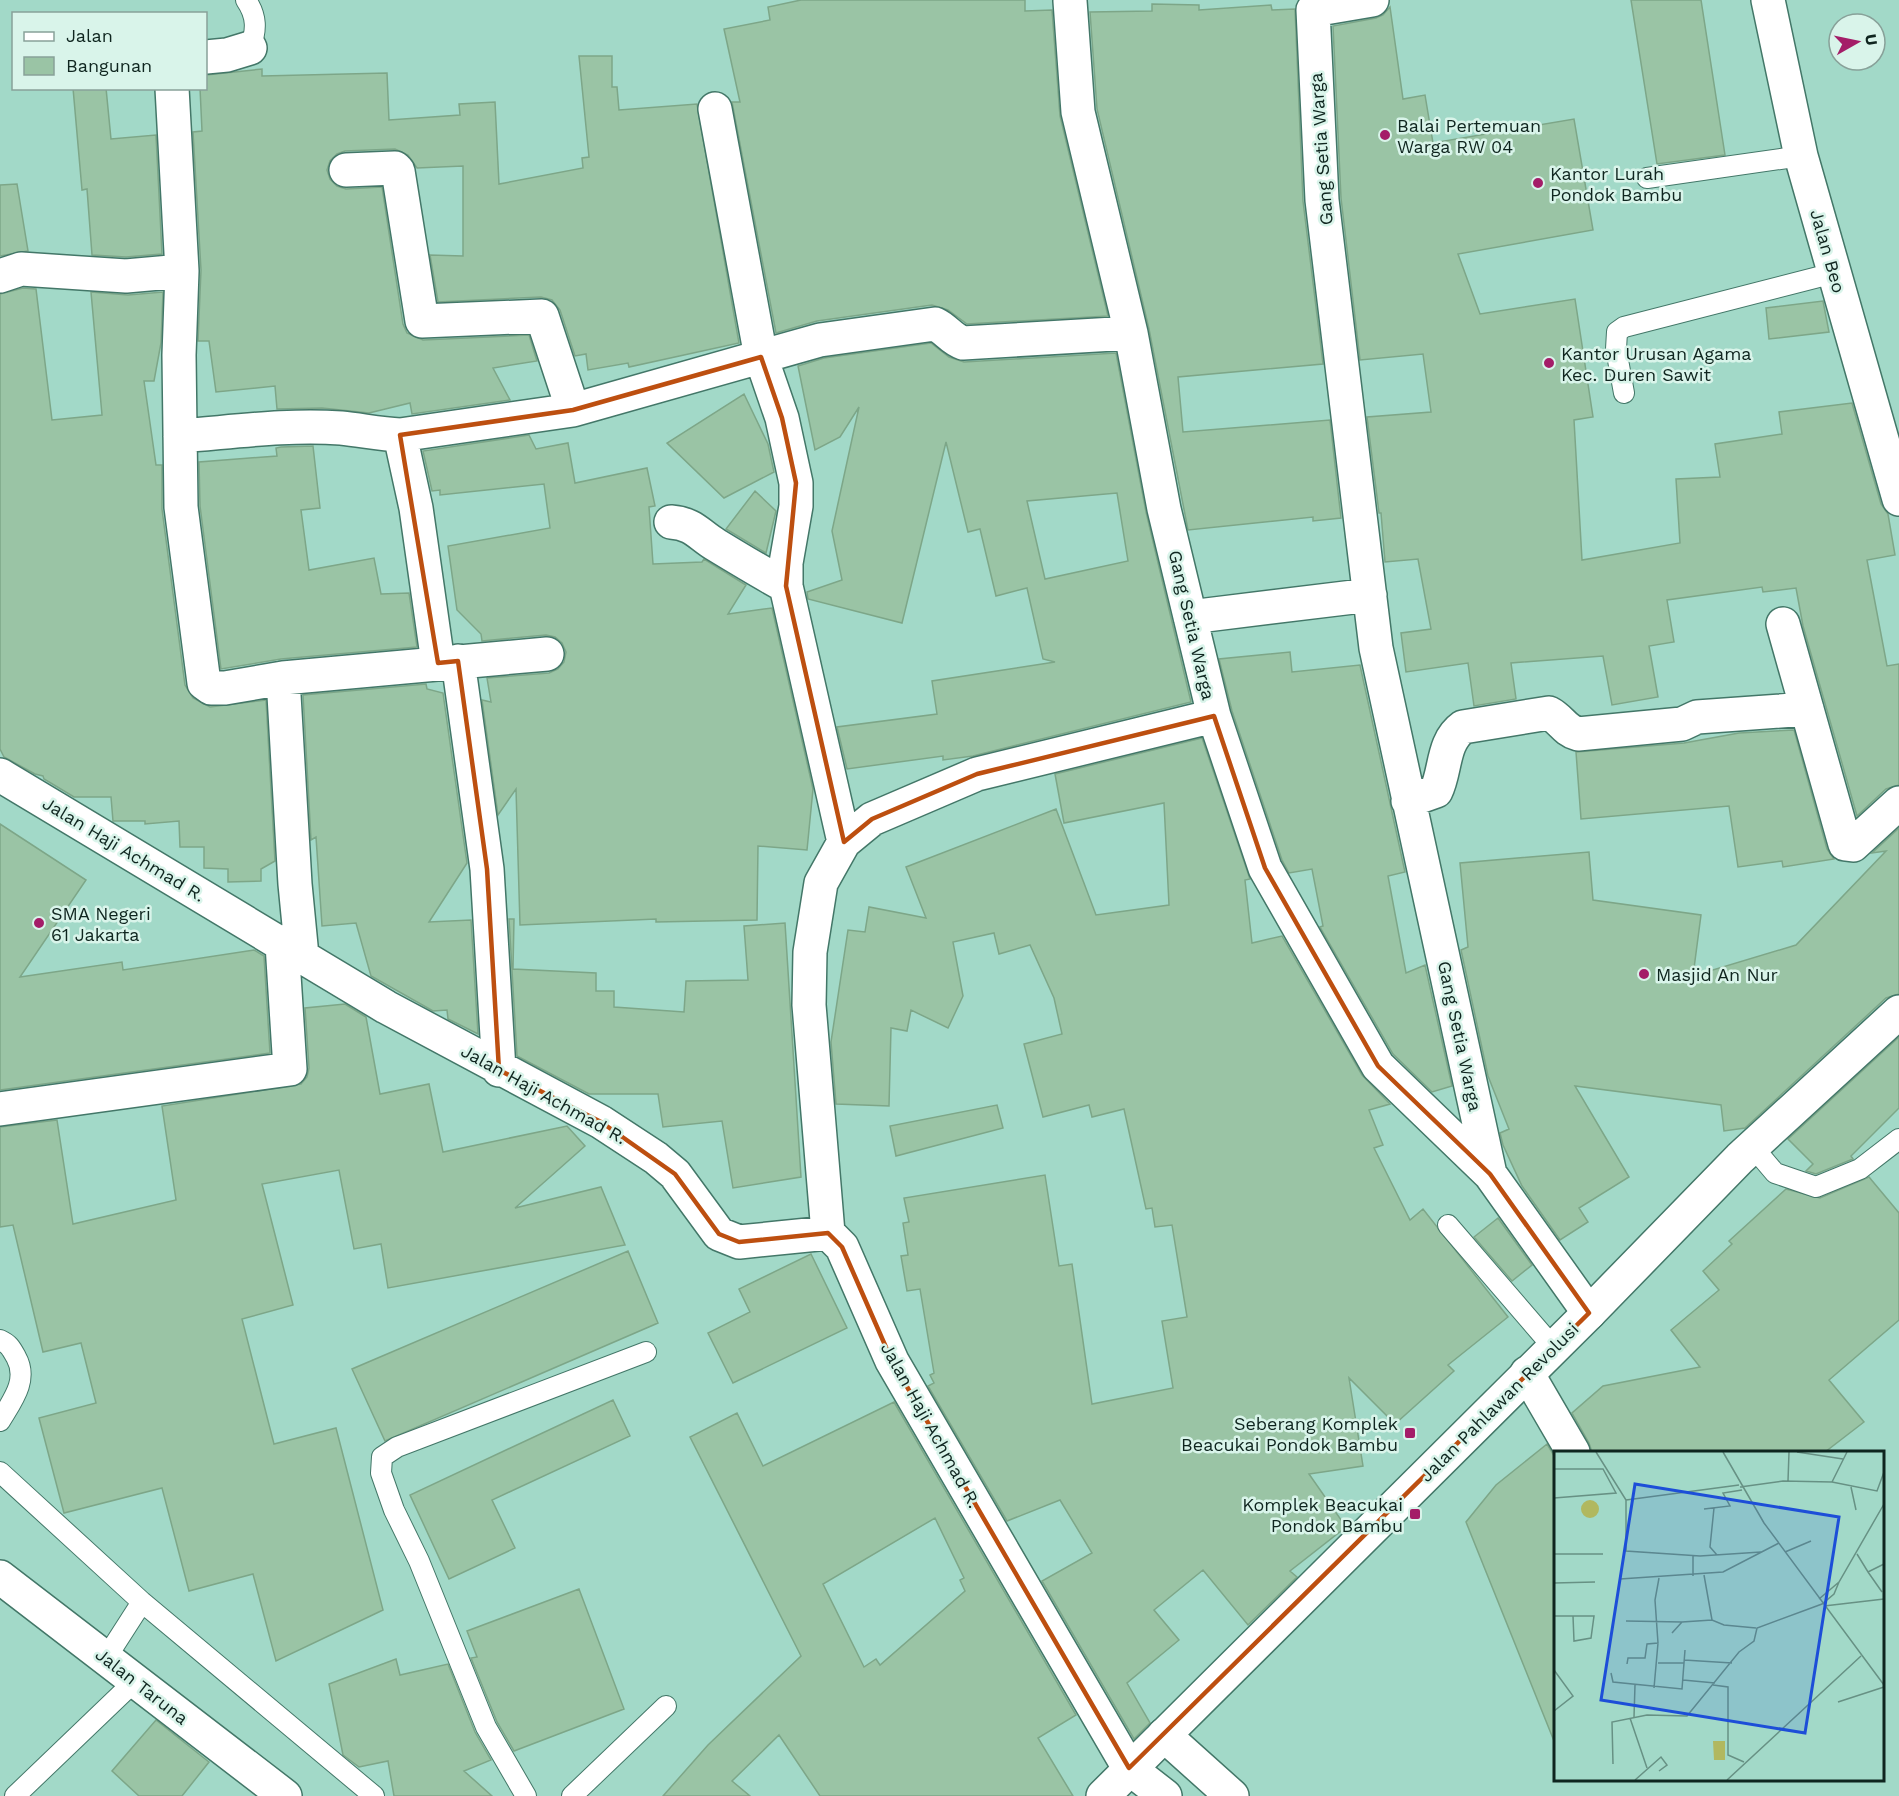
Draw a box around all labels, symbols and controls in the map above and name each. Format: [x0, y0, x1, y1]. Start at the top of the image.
legend [12, 12, 207, 90]
north arrow [1827, 12, 1887, 72]
text: Jalan [66, 25, 113, 46]
text: U [1861, 33, 1882, 47]
text: Bangunan [66, 55, 152, 76]
street label: Gang Setia Warga [1305, 72, 1337, 226]
place label: Balai Pertemuan Warga RW 04 [1397, 115, 1541, 157]
marker: Balai Pertemuan Warga RW 04 [1378, 128, 1392, 142]
place label: Kantor Lurah Pondok Bambu [1550, 163, 1682, 205]
marker: Kantor Lurah Pondok Bambu [1531, 176, 1545, 190]
street label: Jalan Beo [1806, 207, 1850, 295]
place label: Kantor Urusan Agama Kec. Duren Sawit [1561, 343, 1752, 385]
marker: Kantor Urusan Agama Kec. Duren Sawit [1542, 356, 1556, 370]
street label: Gang Setia Warga [1165, 548, 1219, 702]
street label: Jalan Haji Achmad R. [39, 792, 209, 906]
place label: SMA Negeri 61 Jakarta [51, 903, 151, 945]
marker: SMA Negeri 61 Jakarta [32, 916, 46, 930]
street label: Gang Setia Warga [1434, 959, 1486, 1113]
place label: Masjid An Nur [1656, 964, 1778, 985]
marker: Masjid An Nur [1637, 967, 1651, 981]
street label: Jalan Haji Achmad R. [458, 1040, 630, 1148]
street label: Jalan Pahlawan Revolusi [1415, 1318, 1583, 1486]
street label: Jalan Haji Achmad R. [877, 1339, 985, 1511]
place label: Seberang Komplek Beacukai Pondok Bambu [1181, 1413, 1398, 1455]
marker: Seberang Komplek Beacukai Pondok Bambu [1403, 1426, 1417, 1440]
inset map [1554, 1451, 1884, 1781]
place label: Komplek Beacukai Pondok Bambu [1242, 1494, 1403, 1536]
marker: Komplek Beacukai Pondok Bambu [1408, 1507, 1422, 1521]
street label: Jalan Taruna [92, 1643, 192, 1729]

